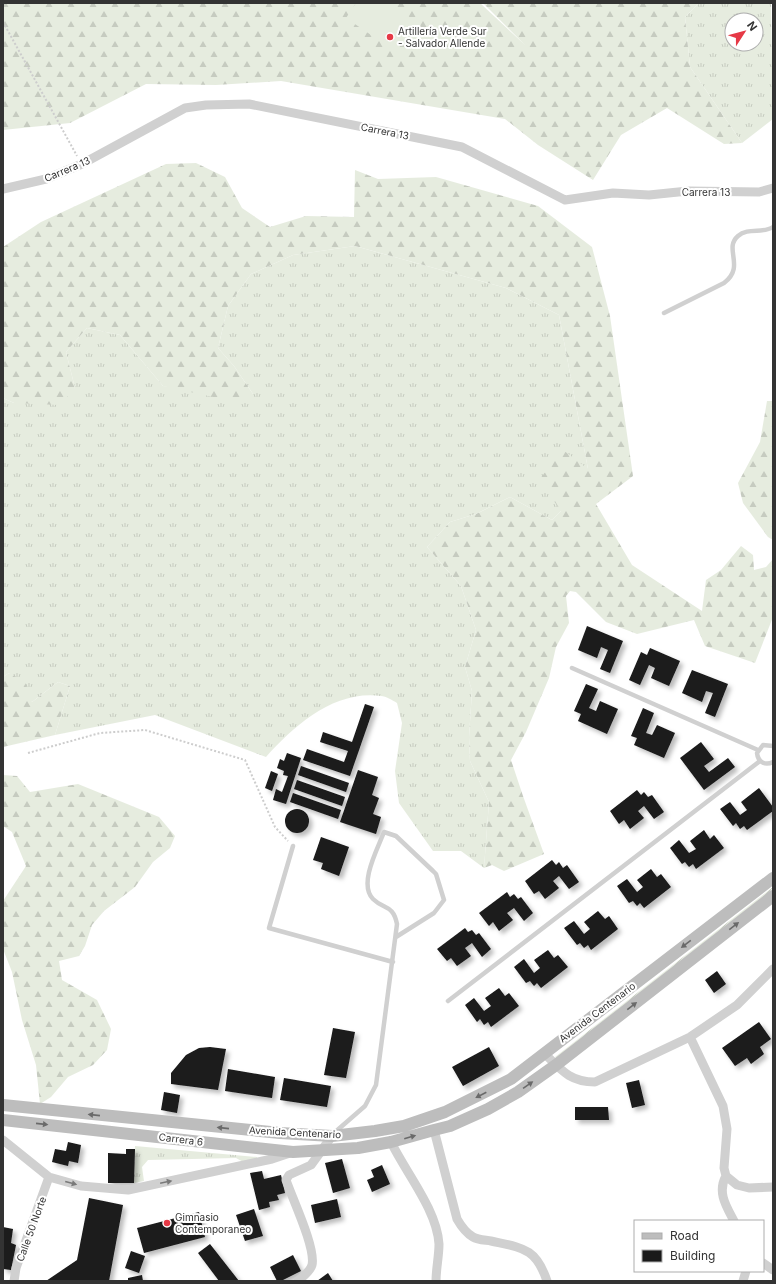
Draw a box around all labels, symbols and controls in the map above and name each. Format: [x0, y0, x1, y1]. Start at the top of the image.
north arrow [724, 12, 764, 52]
text: N [744, 19, 760, 34]
place label: Artillería Verde Sur - Salvador Allende [398, 25, 487, 49]
marker: Artillería Verde Sur - Salvador Allende [385, 32, 395, 42]
street label: Carrera 13 [360, 120, 410, 142]
street label: Carrera 13 [42, 154, 92, 184]
street label: Carrera 13 [682, 186, 730, 198]
one-way arrow [729, 922, 740, 931]
one-way arrow [681, 940, 692, 948]
street label: Avenida Centenario [557, 979, 637, 1045]
one-way arrow [626, 1002, 637, 1011]
one-way arrow [523, 1081, 533, 1089]
one-way arrow [475, 1092, 486, 1099]
one-way arrow [88, 1111, 100, 1118]
one-way arrow [36, 1121, 48, 1127]
one-way arrow [217, 1124, 229, 1131]
street label: Avenida Centenario [249, 1124, 341, 1140]
street label: Carrera 6 [158, 1130, 204, 1148]
one-way arrow [404, 1134, 416, 1140]
one-way arrow [160, 1178, 172, 1184]
one-way arrow [64, 1180, 77, 1186]
street label: Calle 50 Norte [14, 1195, 48, 1263]
place label: Gimnasio Contemporaneo [175, 1211, 251, 1235]
marker: Gimnasio Contemporaneo [162, 1218, 172, 1228]
legend [634, 1220, 764, 1272]
text: Road [670, 1228, 699, 1243]
text: Building [670, 1248, 715, 1263]

